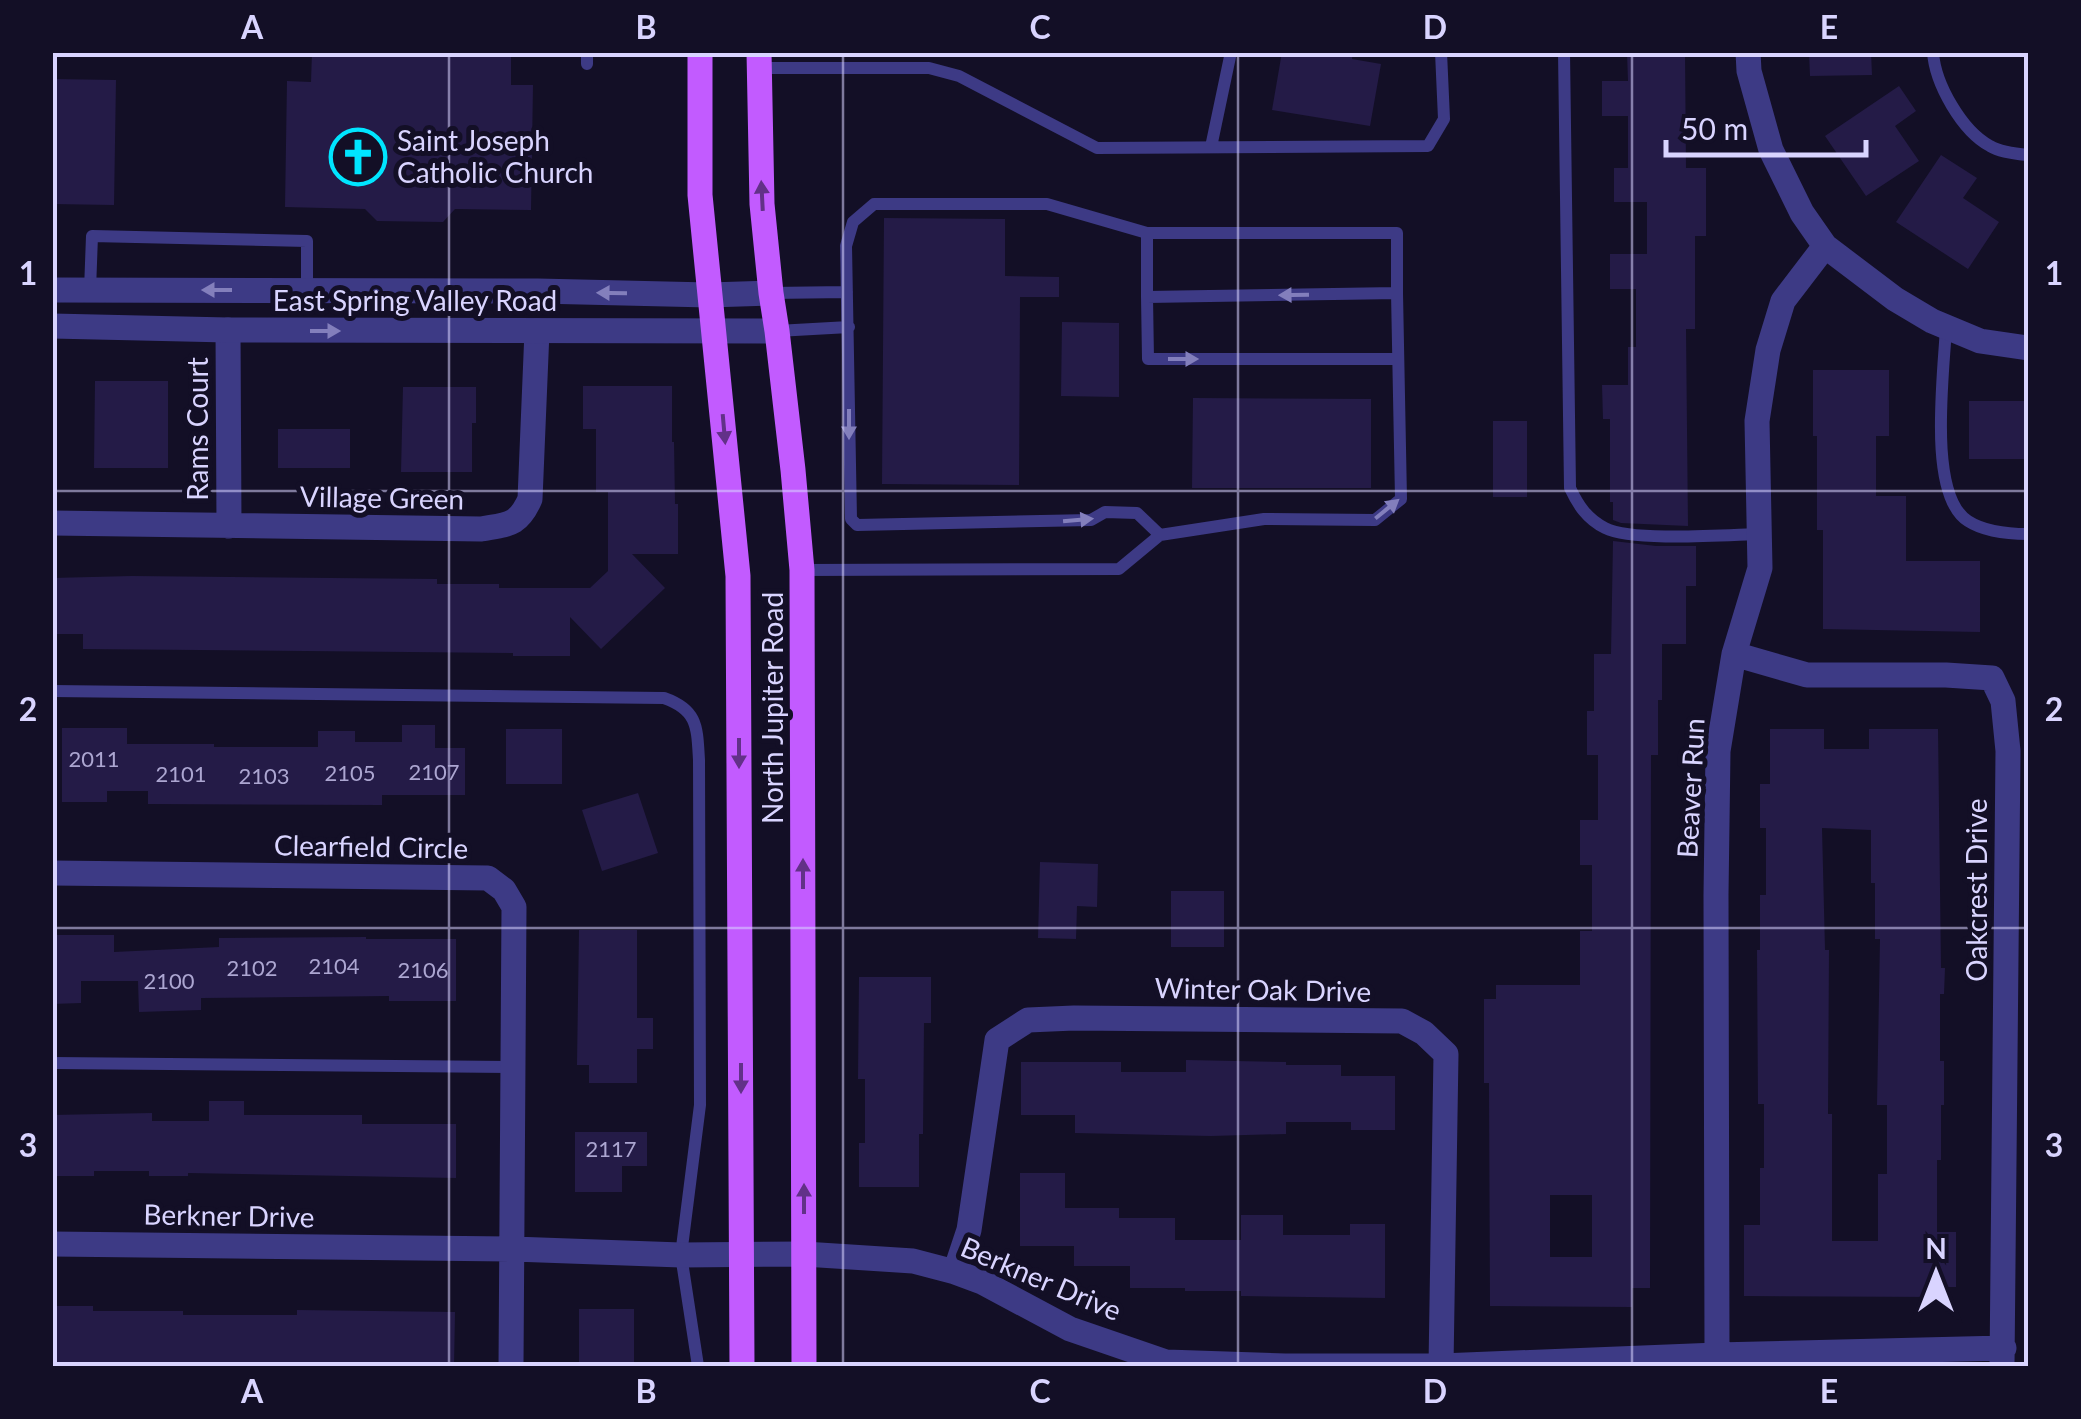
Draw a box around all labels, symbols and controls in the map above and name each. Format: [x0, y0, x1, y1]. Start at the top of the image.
text: A [240, 7, 264, 46]
text: B [635, 7, 657, 46]
text: C [1029, 7, 1051, 46]
text: D [1423, 7, 1447, 46]
text: E [1820, 7, 1838, 46]
scale bar [1666, 95, 1866, 157]
text: 50 m [1681, 110, 1748, 146]
place label: Saint Joseph Catholic Church [397, 123, 593, 189]
church icon: Saint Joseph Catholic Church [328, 127, 388, 187]
one-way arrow [754, 180, 770, 212]
text: 1 [19, 253, 37, 292]
text: 1 [2045, 253, 2063, 292]
one-way arrow [200, 282, 232, 298]
street label: East Spring Valley Road [273, 283, 557, 317]
one-way arrow [595, 284, 627, 300]
one-way arrow [1277, 287, 1309, 303]
one-way arrow [309, 323, 341, 339]
one-way arrow [1167, 351, 1199, 367]
street label: Rams Court [180, 357, 214, 501]
one-way arrow [841, 409, 857, 441]
one-way arrow [717, 413, 733, 445]
street label: Village Green [300, 479, 464, 515]
one-way arrow [1375, 499, 1400, 520]
one-way arrow [1063, 511, 1094, 527]
street label: North Jupiter Road [755, 592, 789, 824]
text: 2 [19, 689, 37, 728]
text: 2 [2045, 689, 2063, 728]
street label: Beaver Run [1669, 717, 1711, 859]
one-way arrow [732, 737, 748, 769]
house number: 2011 [68, 745, 120, 772]
house number: 2107 [408, 758, 460, 785]
house number: 2105 [324, 759, 376, 786]
house number: 2101 [155, 760, 207, 787]
house number: 2103 [238, 762, 290, 789]
street label: Oakcrest Drive [1959, 798, 1993, 982]
street label: Clearfield Circle [274, 827, 468, 865]
one-way arrow [795, 858, 811, 890]
house number: 2104 [308, 952, 360, 979]
house number: 2102 [226, 954, 278, 981]
house number: 2106 [397, 956, 449, 983]
house number: 2100 [143, 967, 195, 994]
street label: Winter Oak Drive [1154, 970, 1372, 1008]
one-way arrow [733, 1062, 749, 1094]
text: 3 [19, 1125, 37, 1164]
text: 3 [2045, 1125, 2063, 1164]
house number: 2117 [585, 1135, 637, 1162]
one-way arrow [796, 1183, 812, 1215]
street label: Berkner Drive [143, 1197, 315, 1233]
north arrow [1886, 1224, 1986, 1324]
street label: Berkner Drive [956, 1229, 1127, 1327]
text: N [1925, 1231, 1947, 1265]
text: A [240, 1371, 264, 1410]
text: B [635, 1371, 657, 1410]
text: C [1029, 1371, 1051, 1410]
text: D [1423, 1371, 1447, 1410]
text: E [1820, 1371, 1838, 1410]

